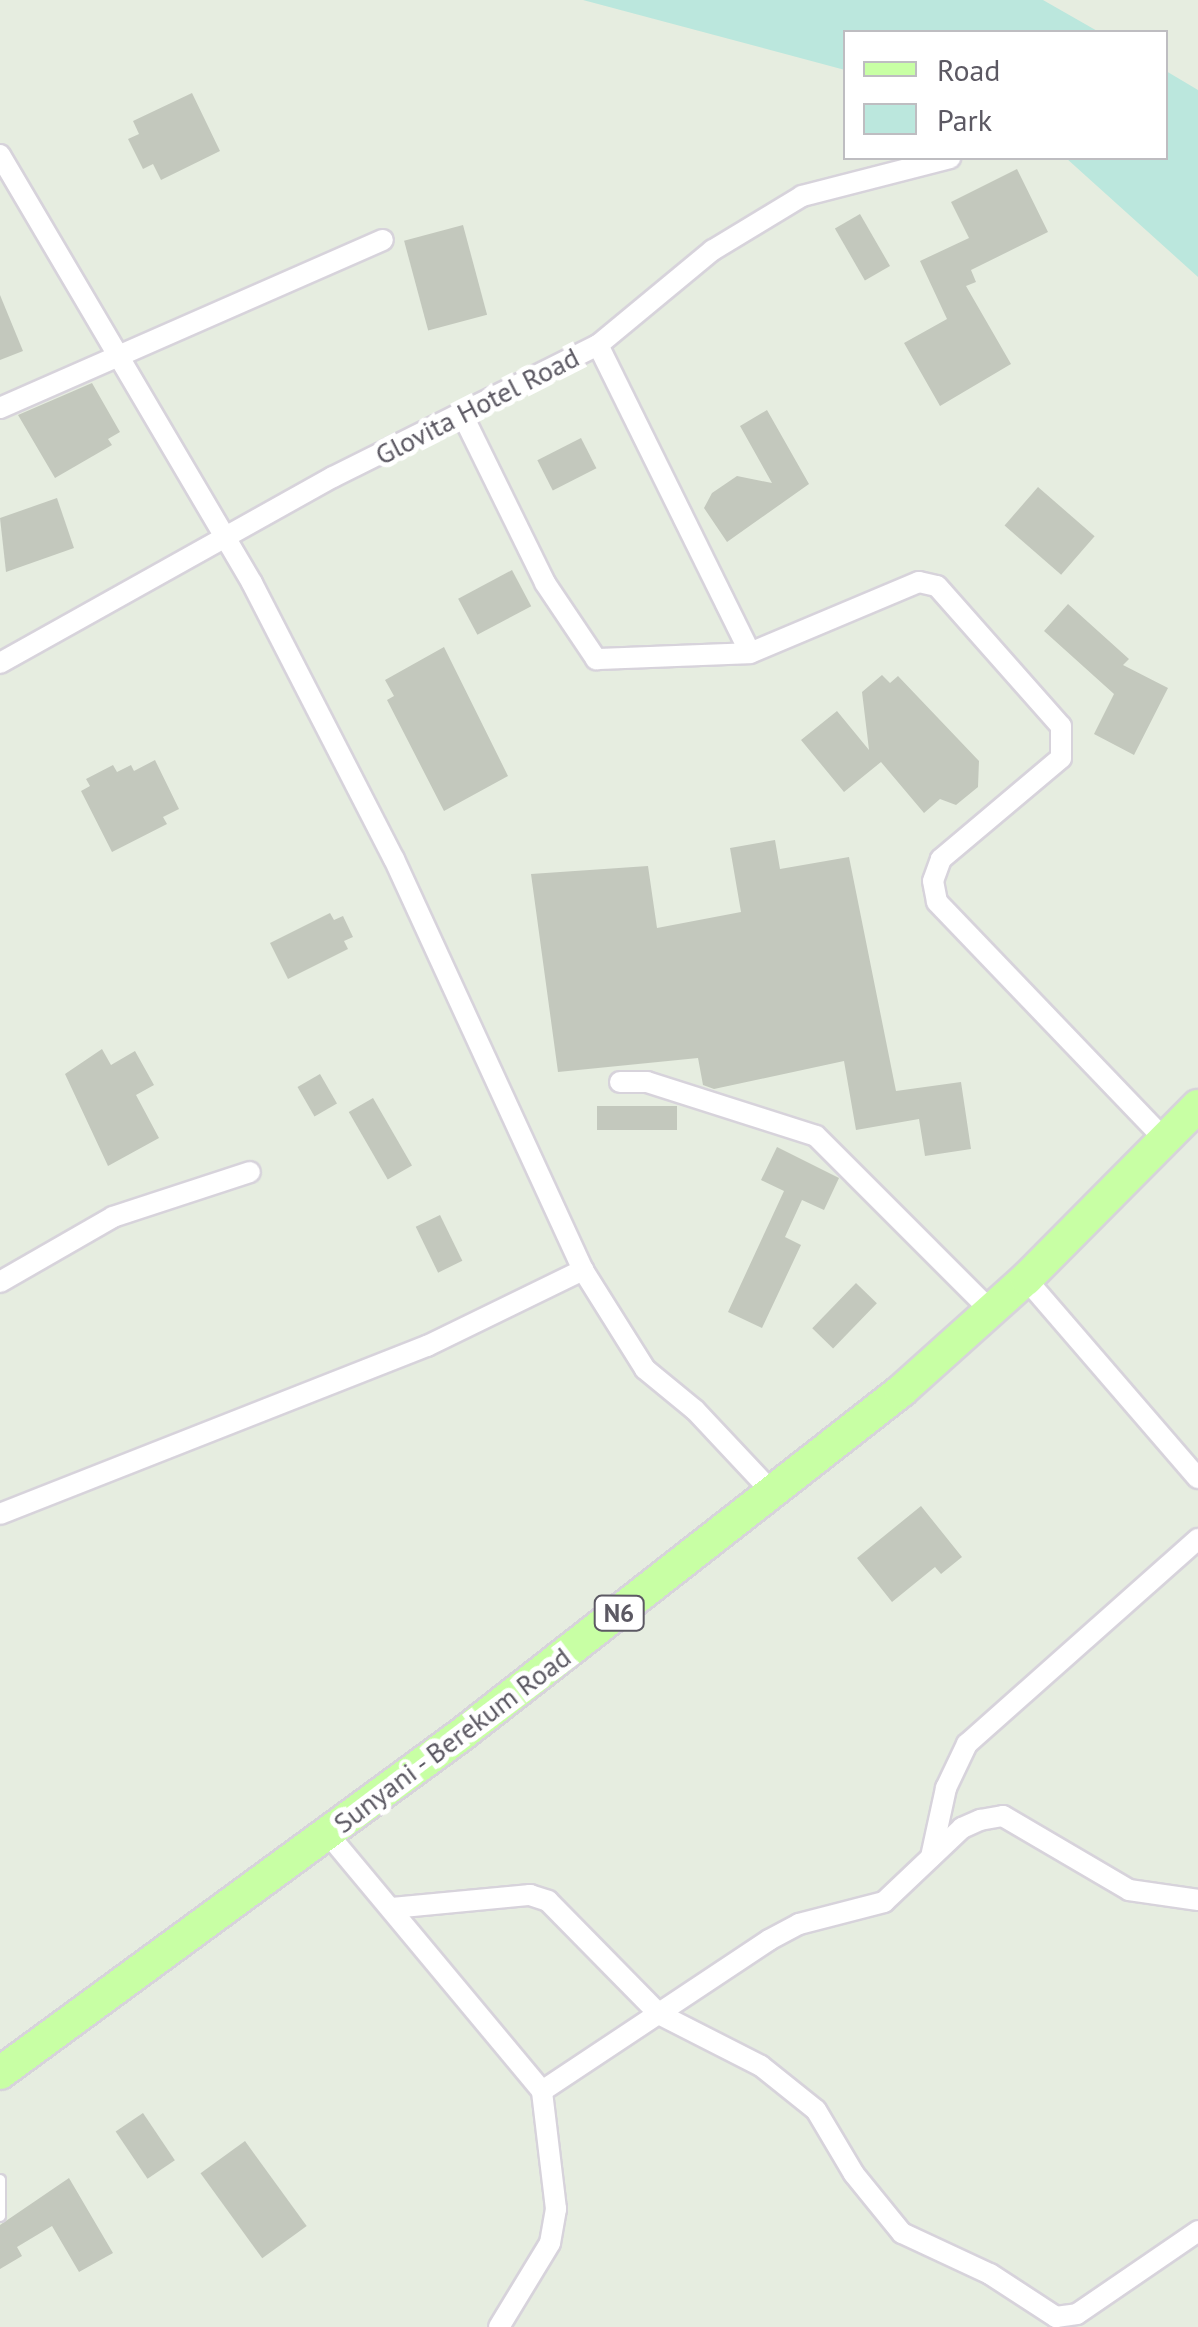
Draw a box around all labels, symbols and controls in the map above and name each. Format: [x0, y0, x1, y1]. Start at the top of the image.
legend [843, 30, 1168, 160]
text: Road [937, 50, 1001, 89]
text: Park [937, 100, 992, 139]
street label: Glovita Hotel Road [370, 340, 584, 472]
road number: N6 [592, 1593, 646, 1633]
street label: Sunyani - Berekum Road [325, 1639, 579, 1841]

